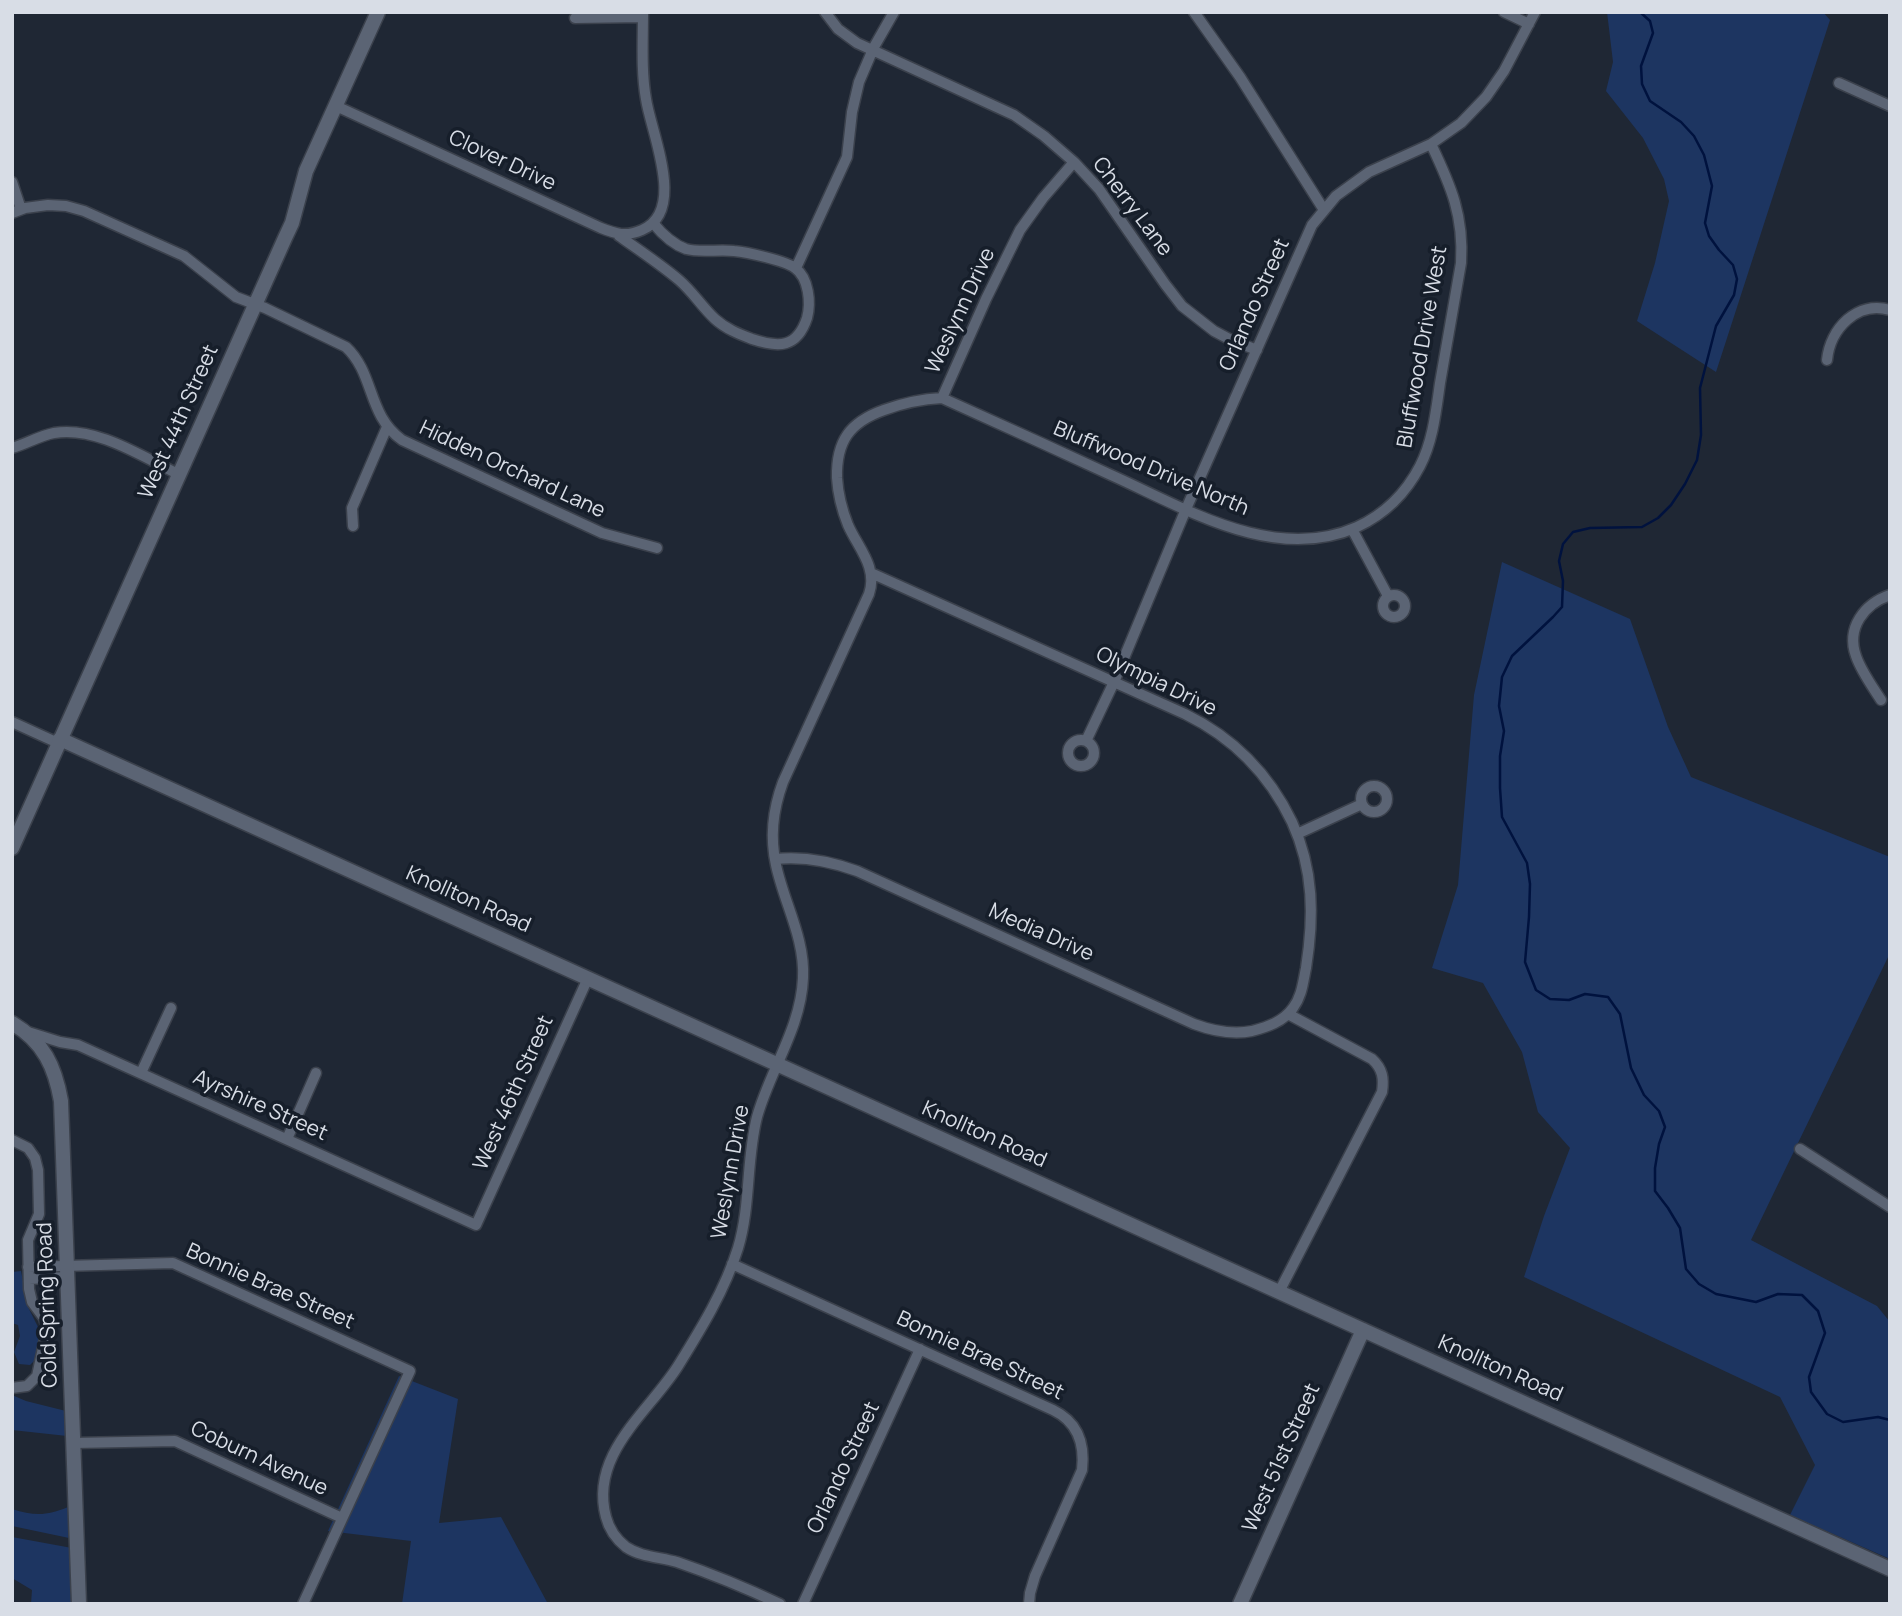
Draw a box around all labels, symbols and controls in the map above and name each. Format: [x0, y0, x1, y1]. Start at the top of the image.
street label: Clover Drive [444, 125, 560, 197]
street label: Cherry Lane [1087, 153, 1177, 261]
street label: Orlando Street [1215, 235, 1295, 375]
street label: Weslynn Drive [921, 244, 1001, 378]
street label: Bluffwood Drive West [1393, 244, 1453, 450]
street label: West 44th Street [134, 341, 224, 503]
street label: Hidden Orchard Lane [415, 416, 609, 524]
street label: Bluffwood Drive North [1049, 416, 1253, 522]
street label: Olympia Drive [1091, 642, 1221, 722]
street label: Knollton Road [402, 861, 534, 939]
street label: Media Drive [985, 899, 1097, 967]
street label: West 46th Street [469, 1012, 559, 1174]
street label: Ayrshire Street [189, 1065, 331, 1147]
street label: Knollton Road [918, 1096, 1050, 1174]
street label: Weslynn Drive [707, 1103, 755, 1241]
street label: Cold Spring Road [33, 1222, 63, 1388]
street label: Bonnie Brae Street [182, 1239, 358, 1335]
street label: Bonnie Brae Street [892, 1306, 1068, 1406]
street label: Knollton Road [1434, 1330, 1566, 1408]
street label: West 51st Street [1238, 1380, 1326, 1536]
street label: Orlando Street [802, 1398, 886, 1538]
street label: Coburn Avenue [186, 1416, 332, 1502]

